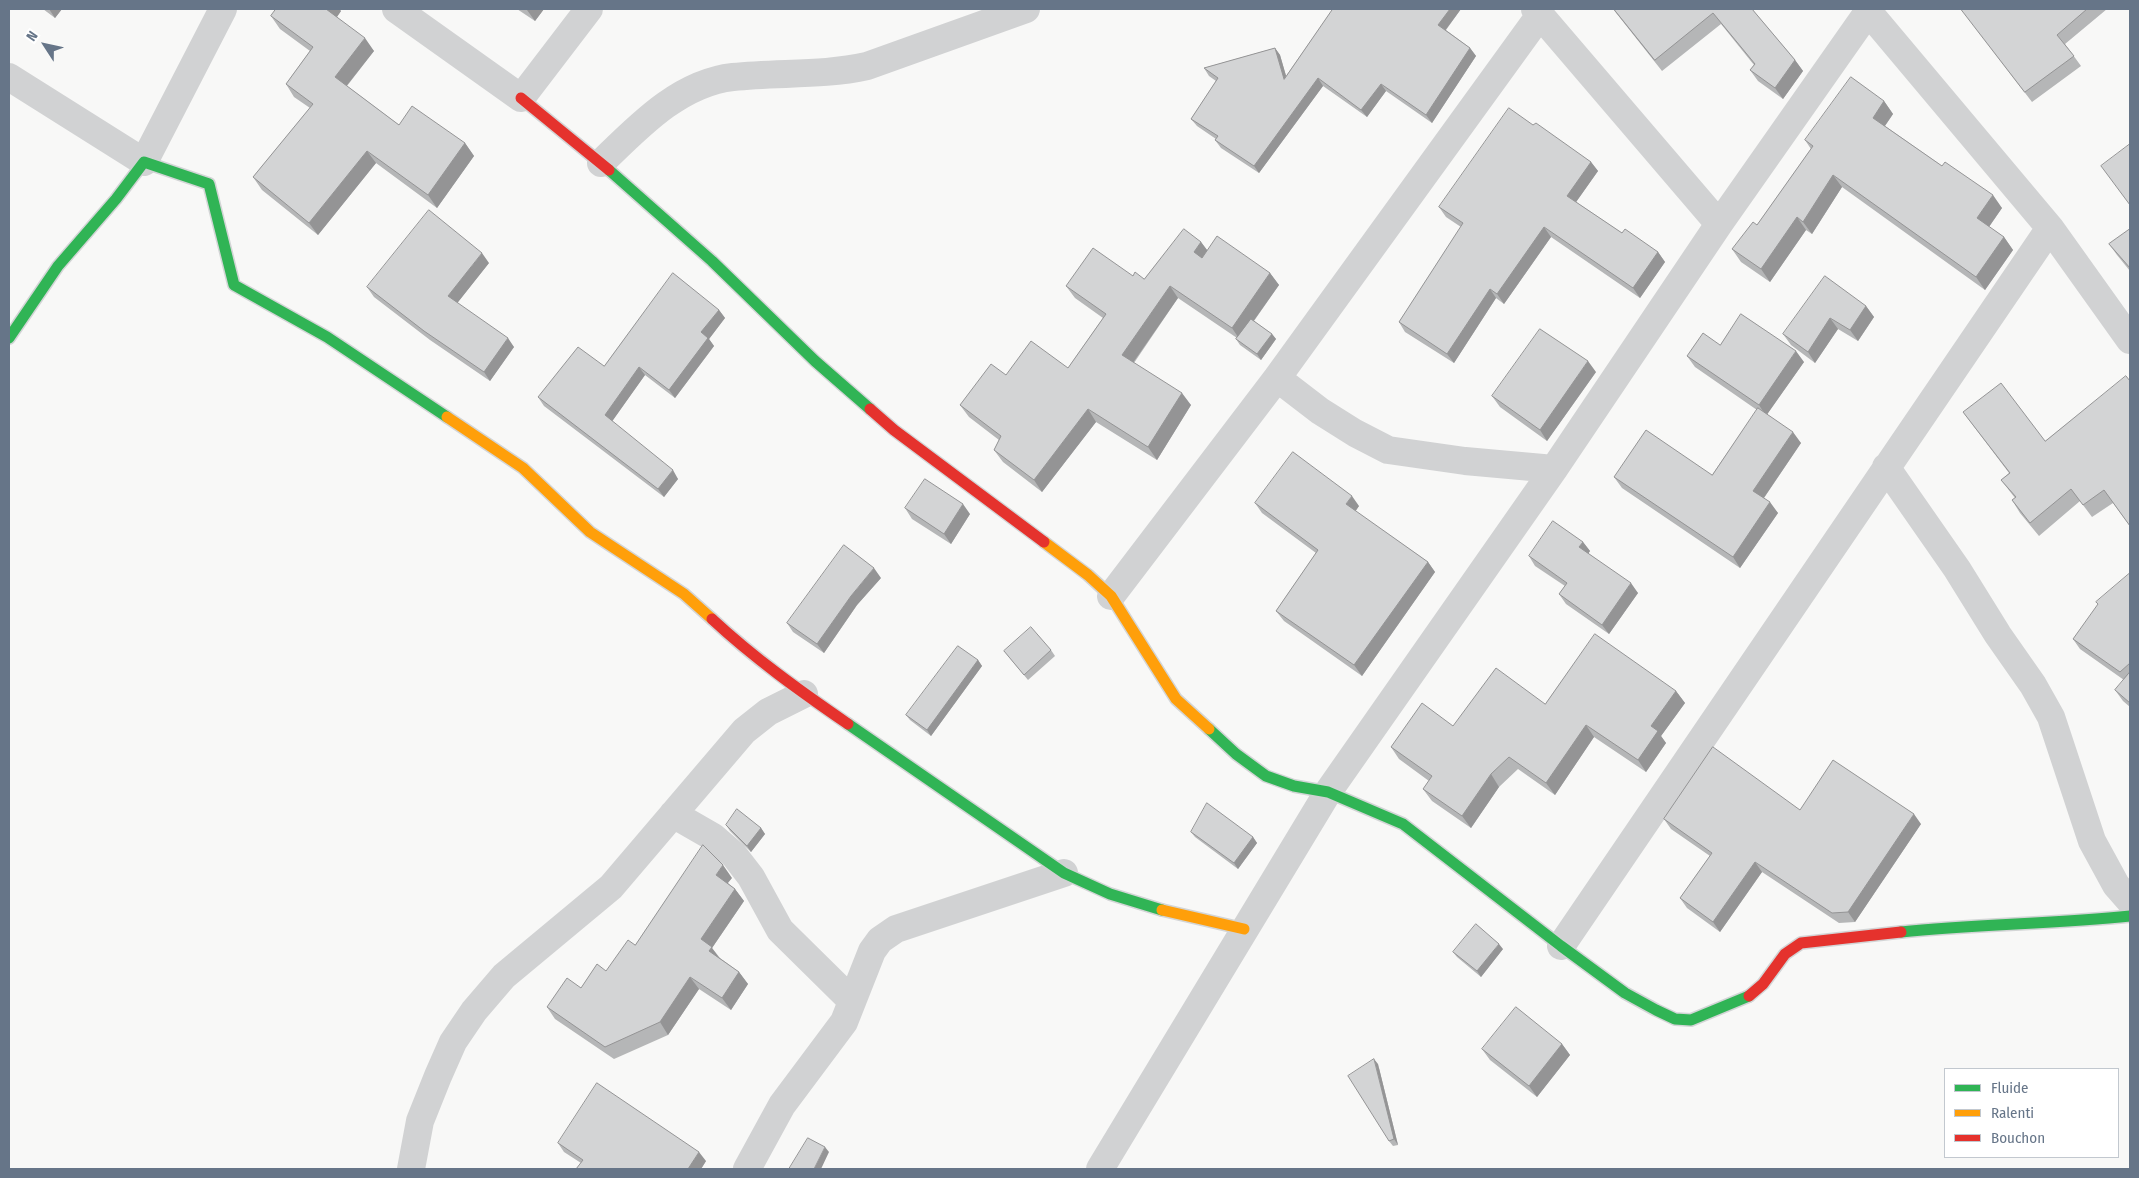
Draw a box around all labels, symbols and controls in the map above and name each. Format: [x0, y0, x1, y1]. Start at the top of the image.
north arrow [20, 20, 70, 70]
text: N [23, 28, 42, 44]
legend [1944, 1068, 2119, 1158]
text: Fluide [1991, 1079, 2028, 1097]
text: Ralenti [1991, 1104, 2034, 1122]
text: Bouchon [1991, 1129, 2045, 1147]

